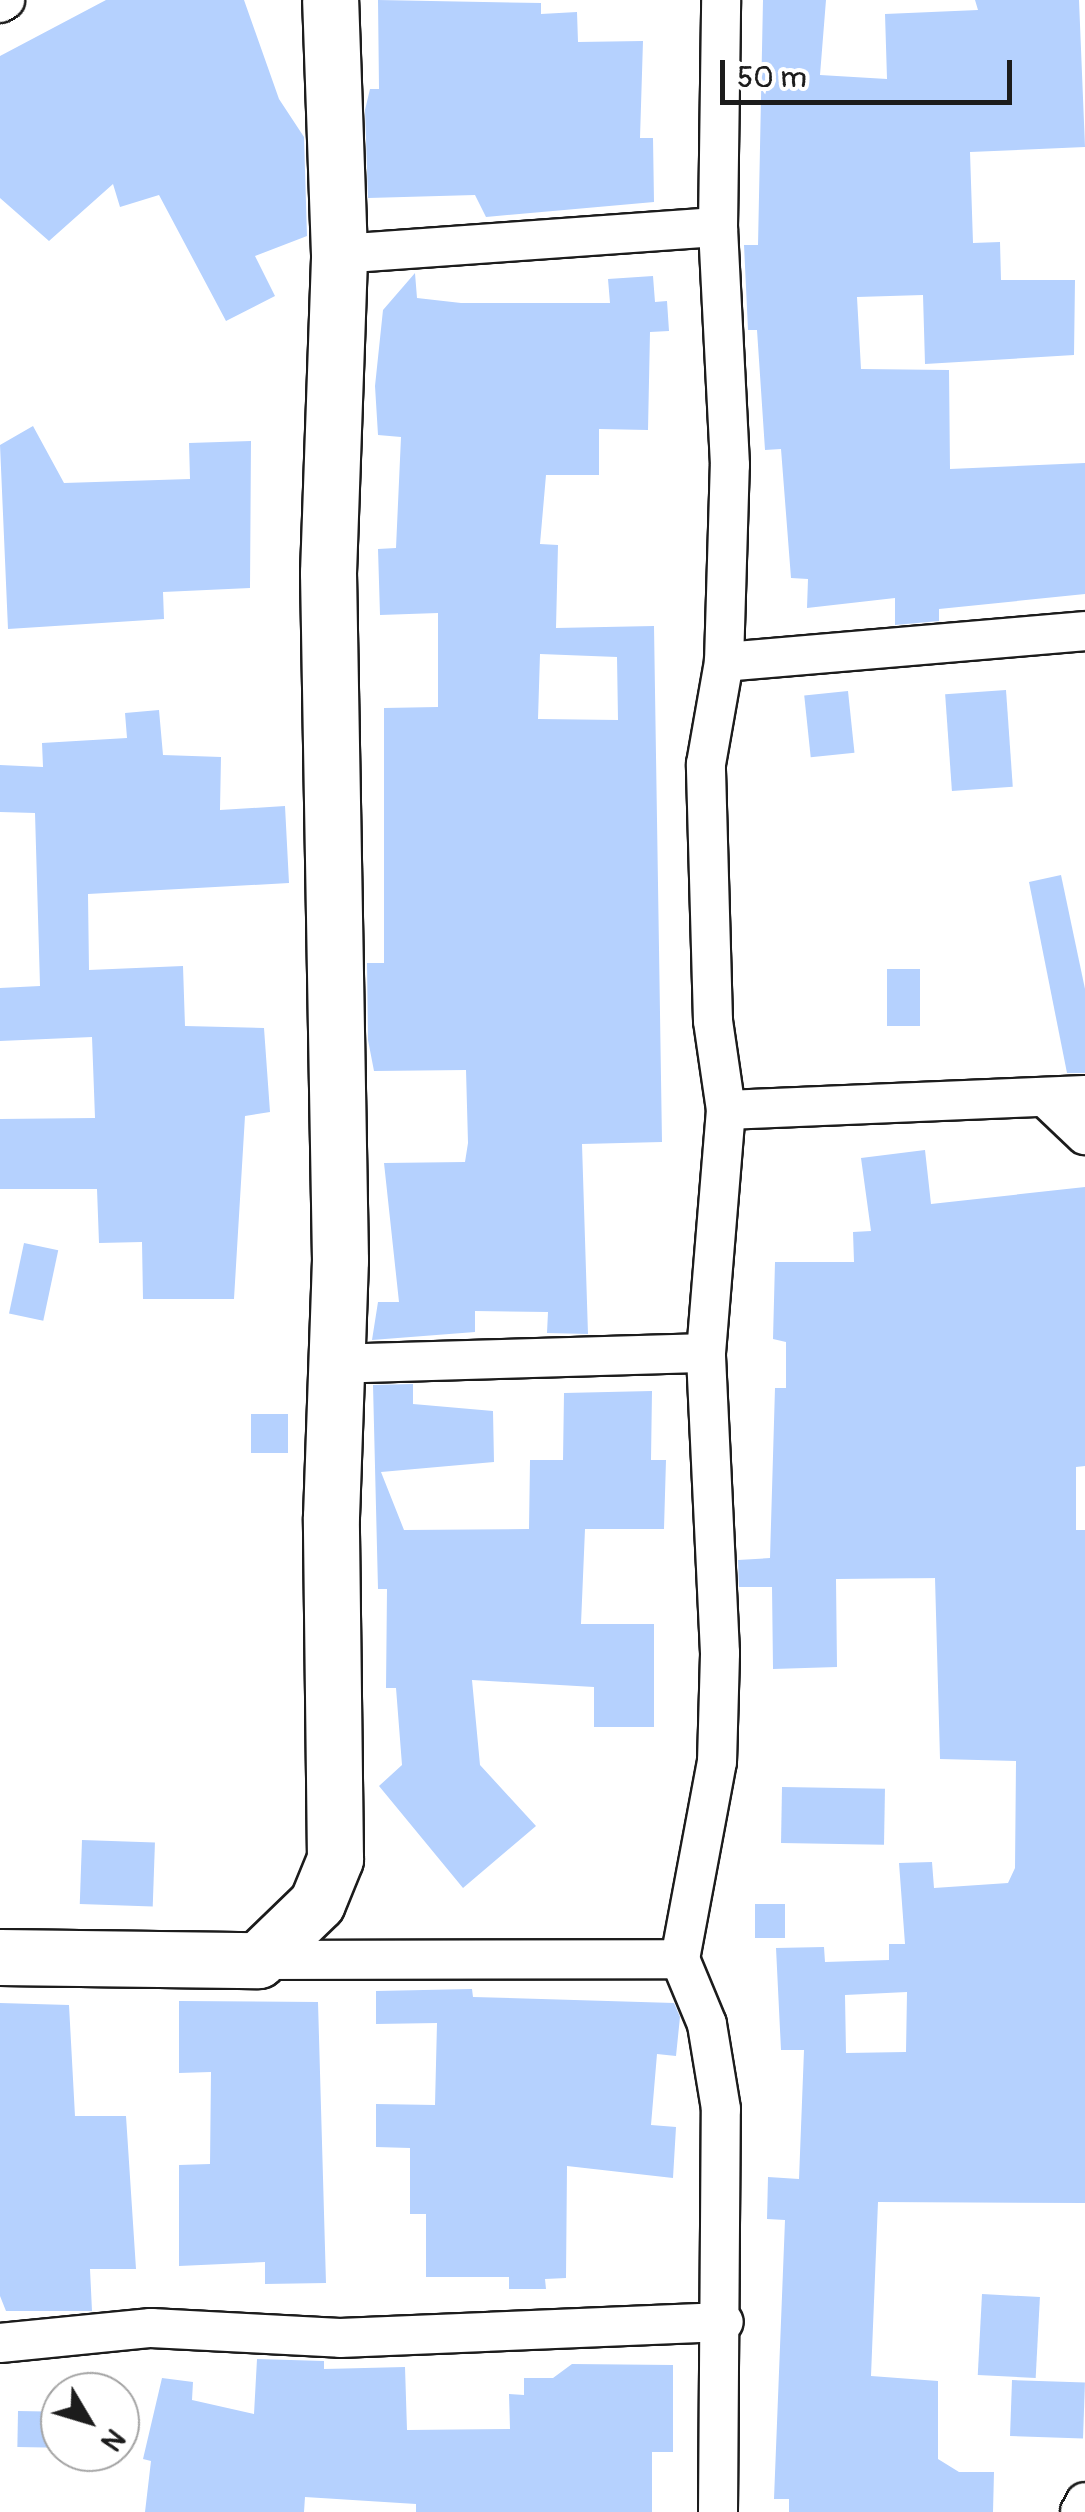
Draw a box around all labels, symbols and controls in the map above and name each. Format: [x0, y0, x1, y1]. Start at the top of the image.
scale bar [725, 40, 1018, 102]
text: 50 m [737, 59, 807, 96]
north arrow [40, 2372, 140, 2472]
text: N [93, 2421, 132, 2458]

